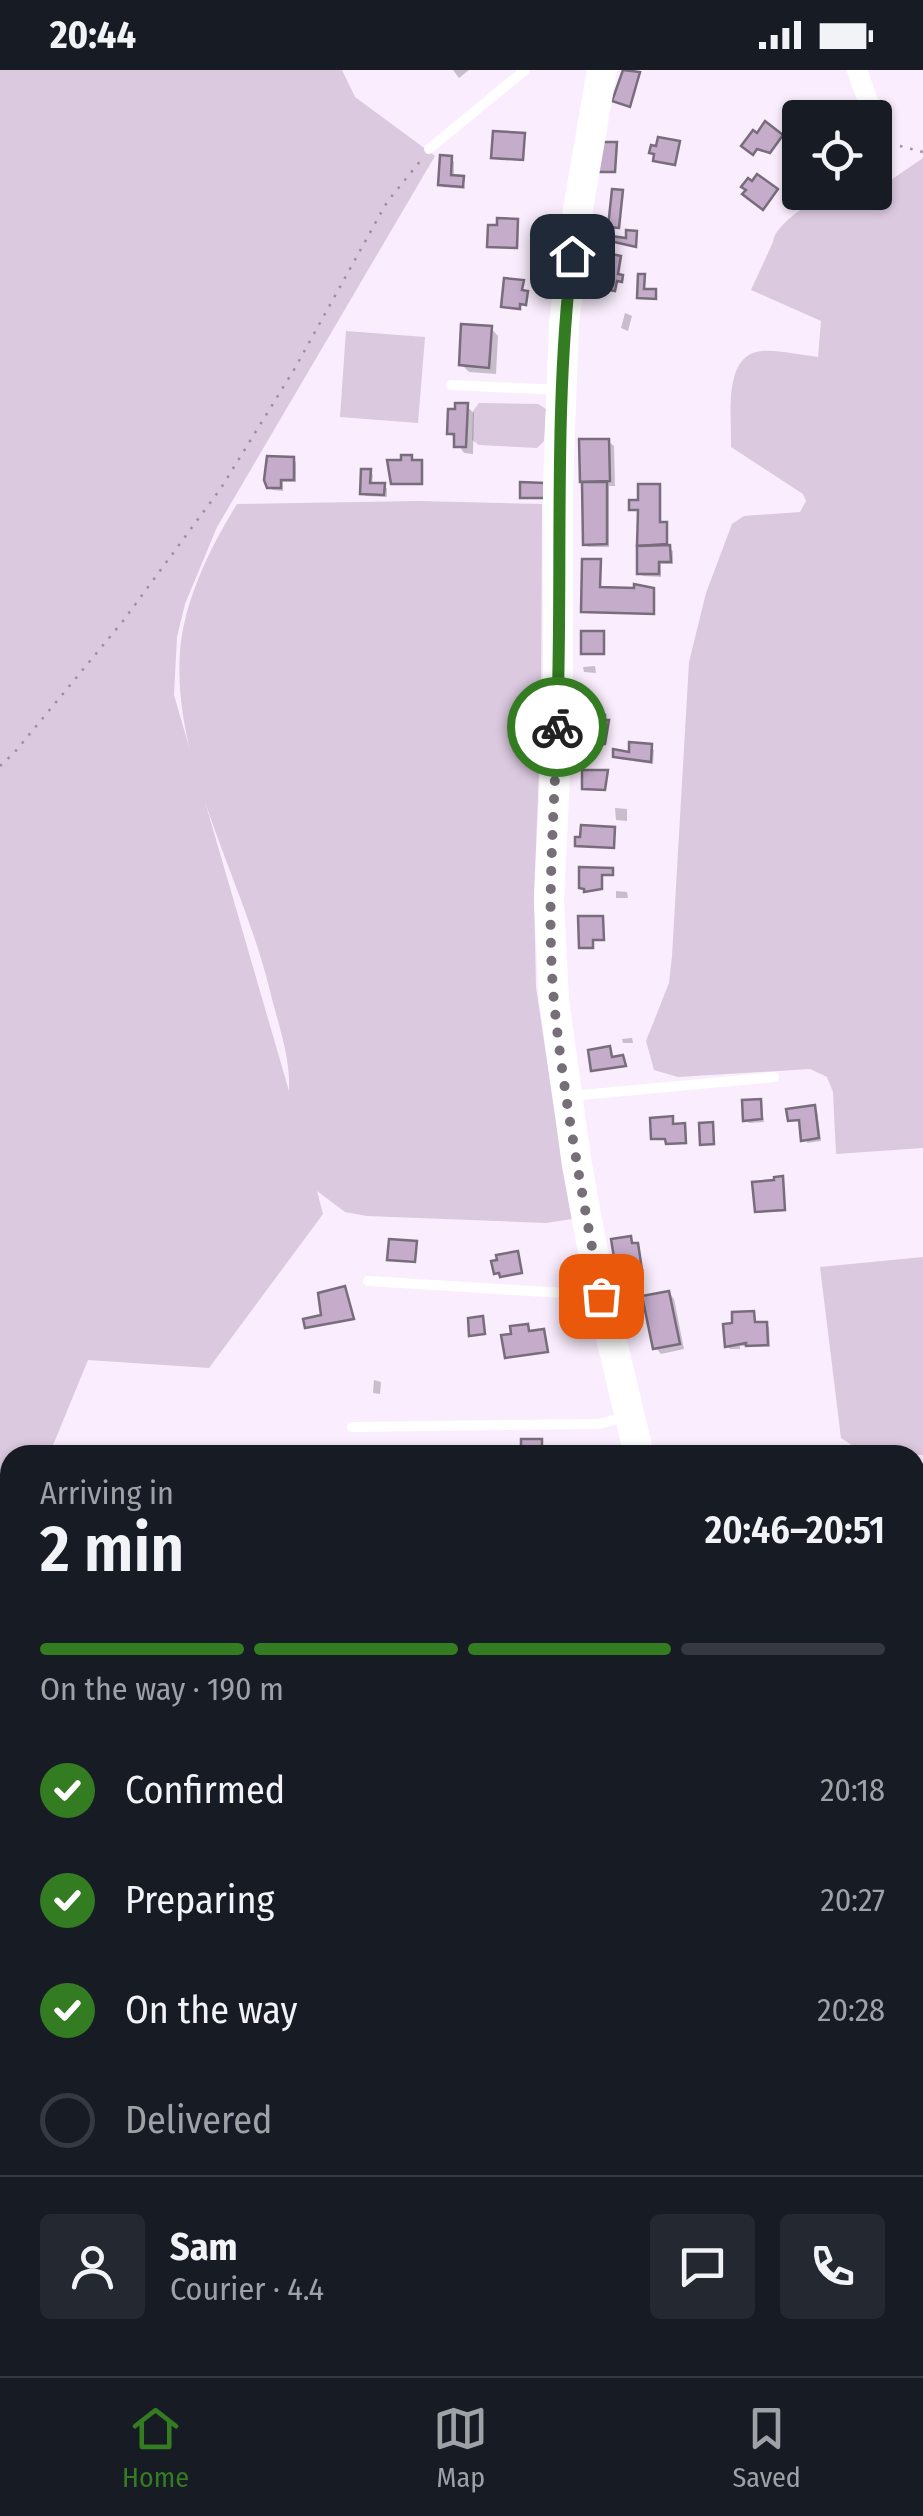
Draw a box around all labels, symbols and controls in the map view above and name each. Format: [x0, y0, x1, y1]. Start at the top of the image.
text: 20:44 [50, 12, 136, 58]
map controls [782, 100, 892, 210]
button: locate [782, 100, 892, 210]
pin [530, 214, 615, 299]
icon: home [545, 229, 600, 284]
courier [507, 677, 607, 777]
icon: bike [530, 700, 585, 755]
pin [559, 1254, 644, 1339]
icon: bag [574, 1269, 629, 1324]
text: Arriving in [40, 1474, 174, 1512]
text: 20:46–20:51 [705, 1507, 885, 1553]
text: 2 min [40, 1510, 184, 1588]
text: On the way · 190 m [40, 1670, 284, 1708]
icon: check [40, 1763, 95, 1818]
text: Confirmed [125, 1767, 285, 1813]
text: 20:18 [820, 1771, 885, 1809]
icon: check [40, 1873, 95, 1928]
text: Preparing [125, 1877, 274, 1923]
text: 20:27 [821, 1881, 885, 1919]
icon: check [40, 1983, 95, 2038]
text: On the way [125, 1987, 297, 2033]
text: 20:28 [817, 1991, 885, 2029]
text: Delivered [125, 2097, 272, 2143]
button: person [40, 2214, 145, 2319]
button: chat [650, 2214, 755, 2319]
button: phone [780, 2214, 885, 2319]
text: Sam [170, 2224, 238, 2270]
text: Courier · 4.4 [170, 2270, 324, 2308]
tab: Home [122, 2401, 189, 2494]
tab: Map [433, 2401, 488, 2494]
tab: Saved [732, 2401, 801, 2494]

